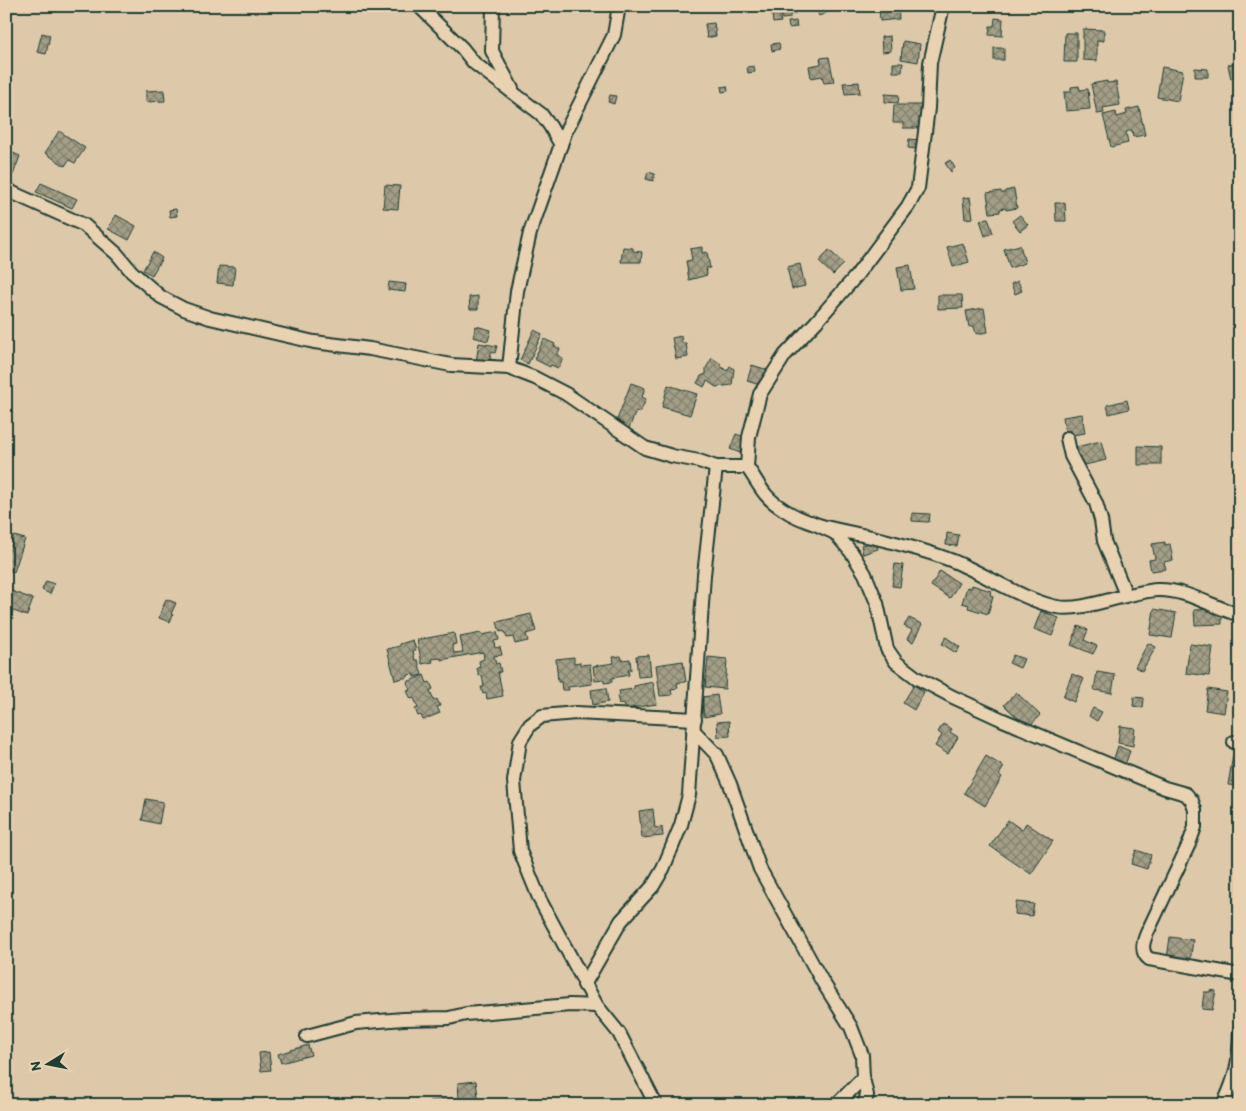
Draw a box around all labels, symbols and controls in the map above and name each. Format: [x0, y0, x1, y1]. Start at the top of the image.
north arrow [22, 1038, 72, 1088]
text: N [26, 1060, 45, 1072]

